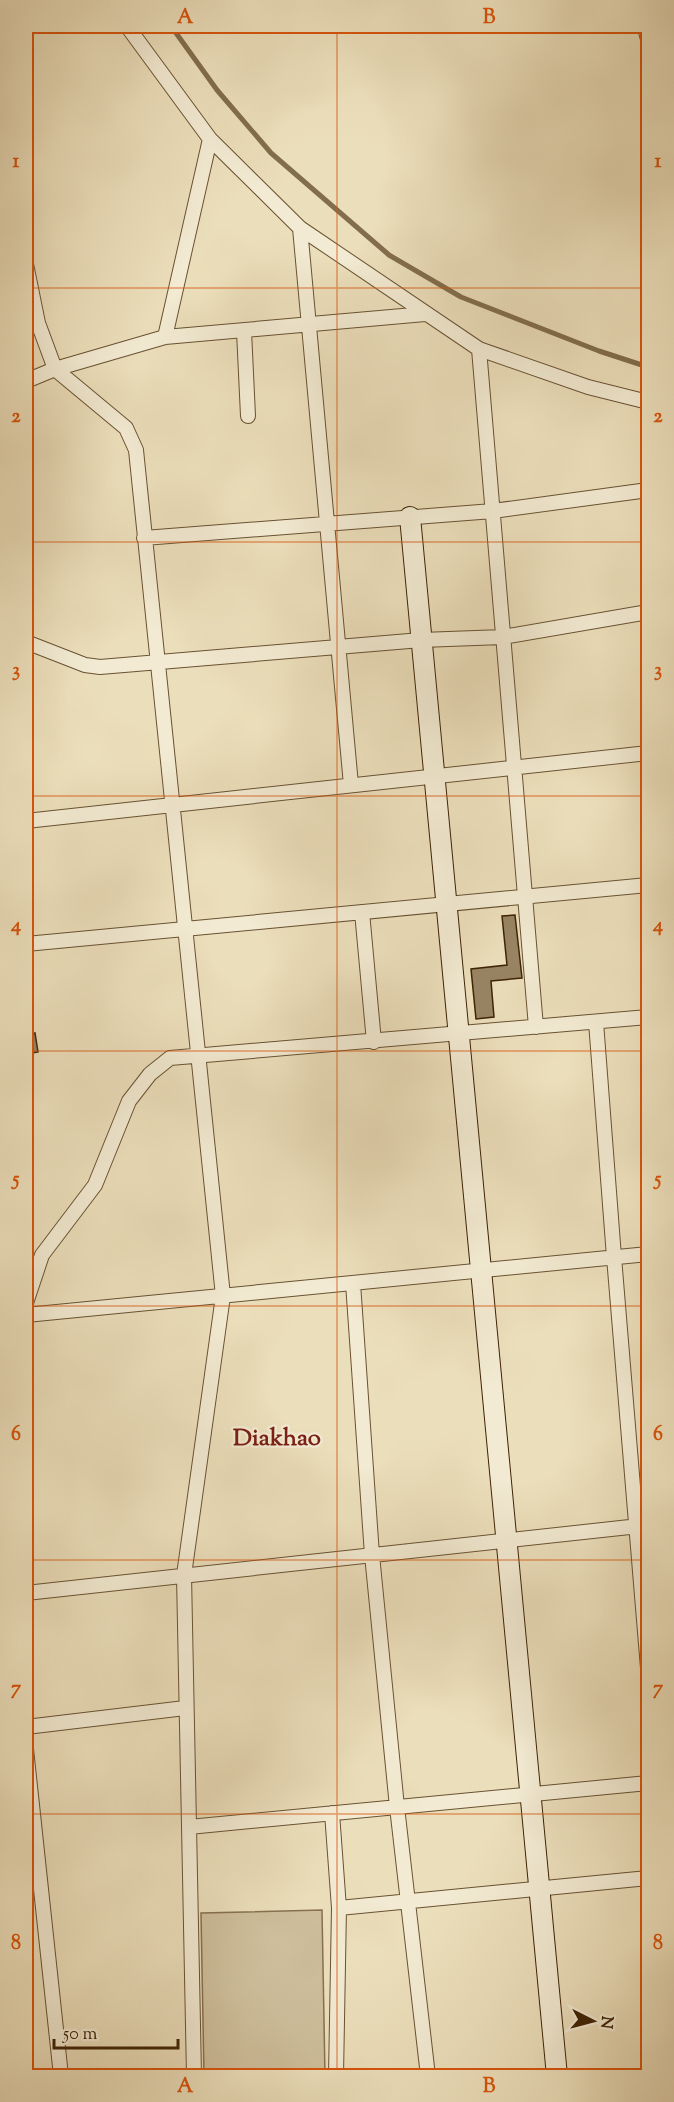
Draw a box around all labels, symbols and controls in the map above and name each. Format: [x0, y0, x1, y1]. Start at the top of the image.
text: A [177, 4, 194, 33]
text: B [483, 4, 496, 33]
text: 1 [13, 148, 20, 177]
text: 1 [655, 148, 662, 177]
text: 2 [11, 403, 21, 432]
text: 2 [653, 403, 663, 432]
text: 3 [12, 657, 20, 686]
text: 3 [654, 657, 662, 686]
text: 4 [10, 912, 21, 941]
text: 4 [652, 912, 663, 941]
text: 5 [11, 1166, 20, 1195]
text: 5 [653, 1166, 662, 1195]
text: 6 [11, 1421, 21, 1450]
text: 6 [653, 1421, 663, 1450]
district label: Diakhao [233, 1422, 321, 1456]
text: 7 [11, 1675, 22, 1704]
text: 7 [653, 1675, 664, 1704]
text: 8 [11, 1930, 21, 1959]
text: 8 [653, 1930, 663, 1959]
north arrow [563, 1991, 623, 2051]
scale bar [54, 2012, 178, 2050]
text: N [593, 2015, 618, 2030]
text: 50 m [62, 2022, 98, 2048]
text: A [177, 2073, 194, 2102]
text: B [483, 2073, 496, 2102]

